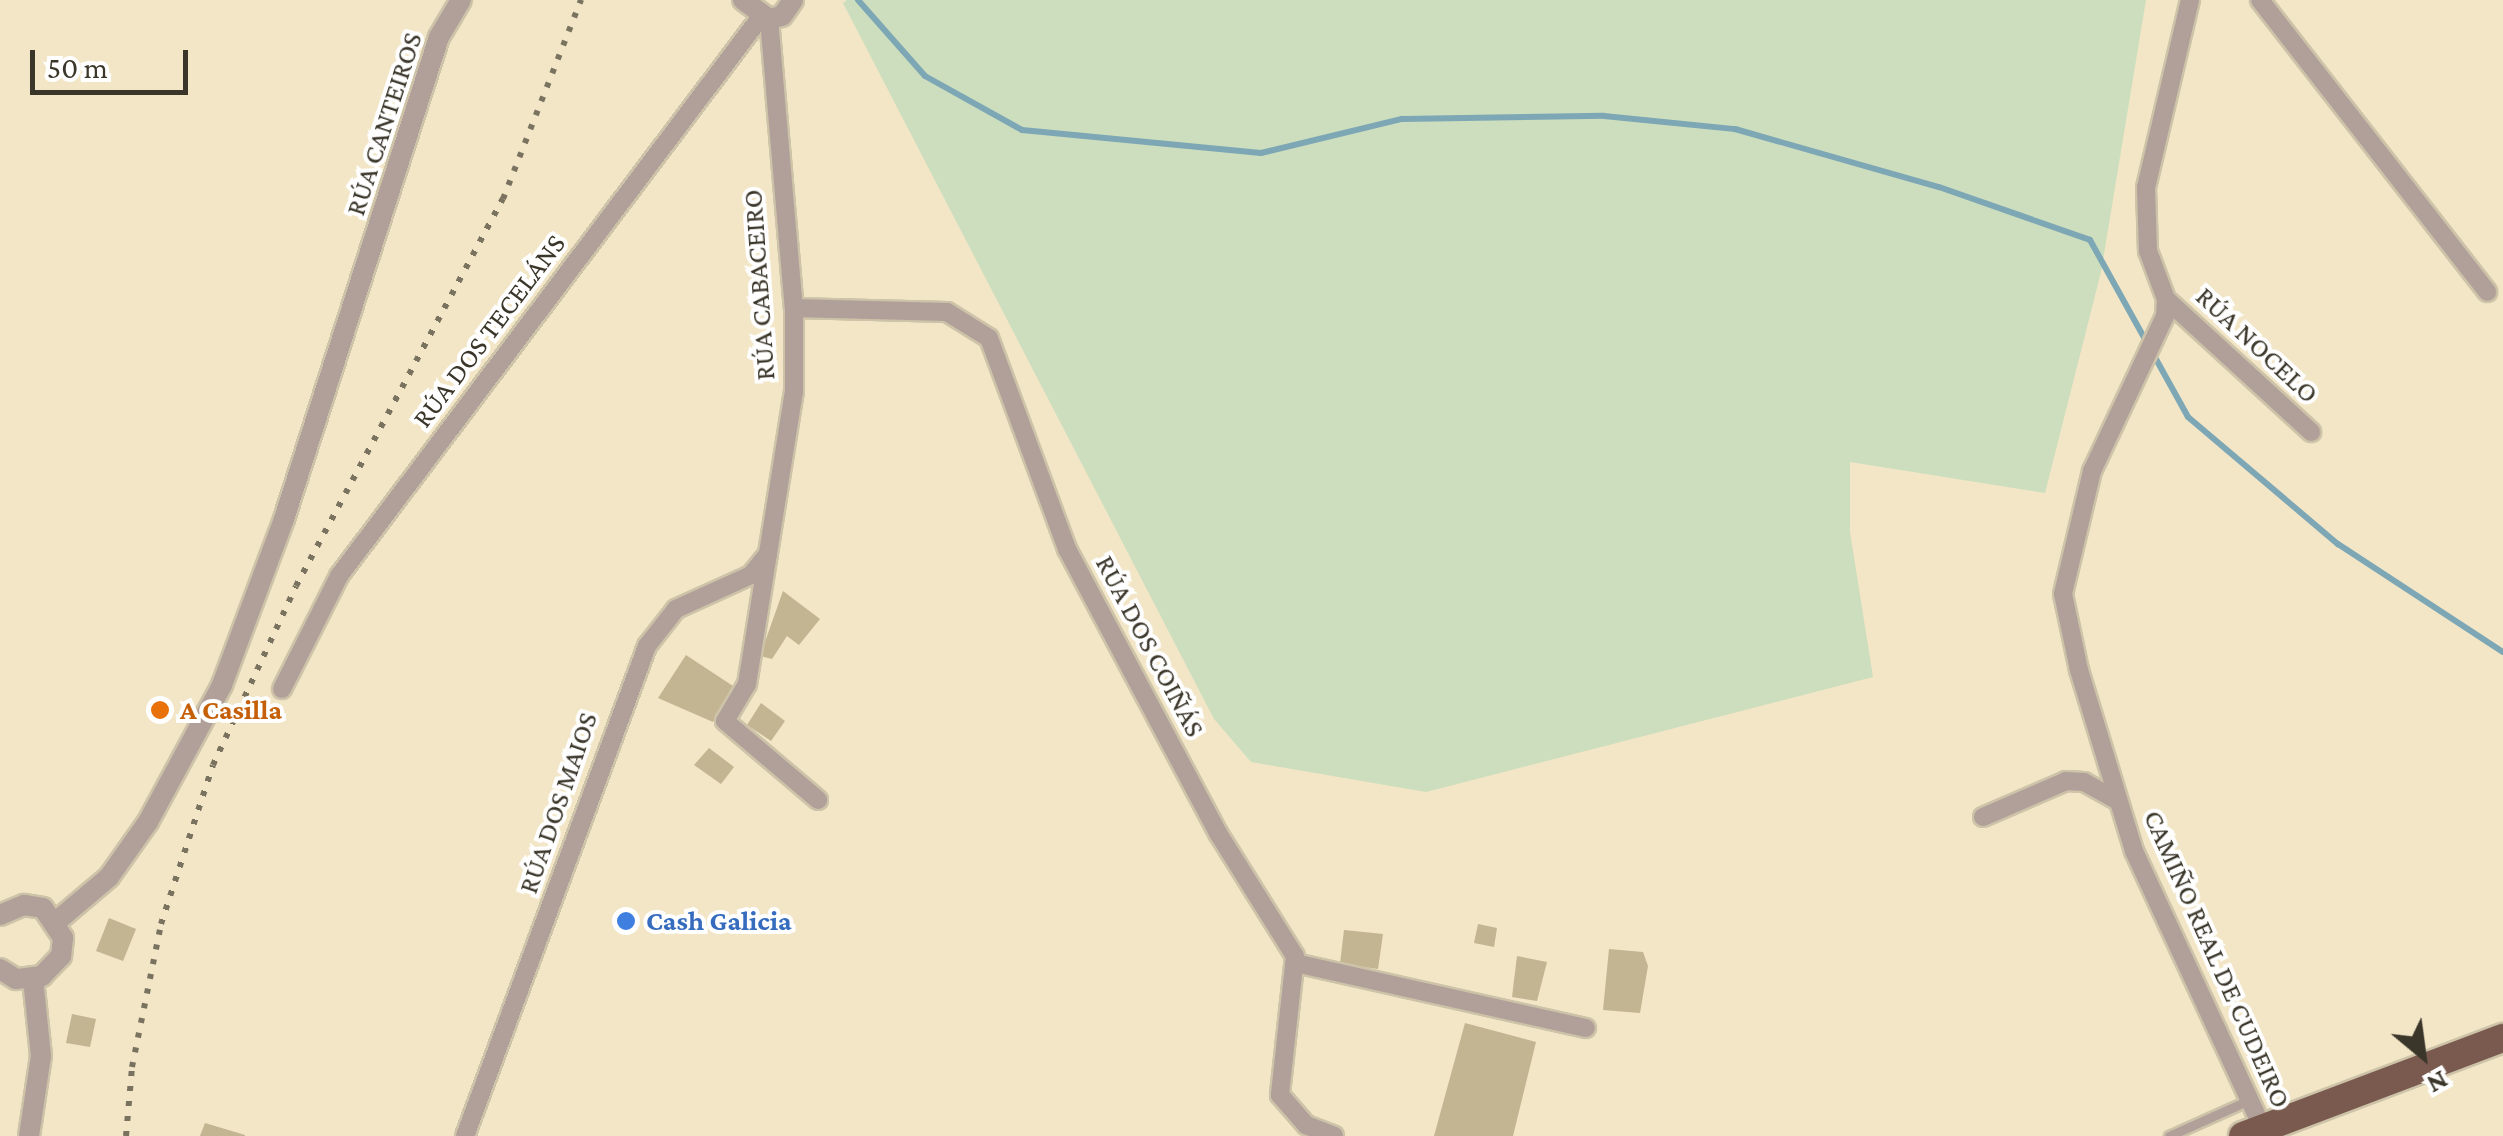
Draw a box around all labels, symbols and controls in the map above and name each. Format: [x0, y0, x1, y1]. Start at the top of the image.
street label: RÚA CANTEIROS [339, 28, 429, 220]
scale bar [35, 30, 192, 92]
text: 50 m [47, 51, 108, 84]
street label: RÚA CABACEIRO [736, 188, 782, 382]
street label: RÚA DOS TECELÁNS [405, 228, 573, 434]
street label: RÚA NOCELO [2189, 280, 2325, 410]
street label: RÚA DOS COIÑÁS [1088, 550, 1212, 742]
place label: A Casilla [180, 693, 282, 727]
marker: A Casilla [149, 699, 171, 721]
street label: RÚA DOS MAIOS [511, 708, 605, 898]
street label: CAMIÑO REAL DE CUDEIRO [2136, 805, 2298, 1113]
place label: Cash Galicia [646, 904, 792, 938]
marker: Cash Galicia [615, 910, 637, 932]
north arrow [2373, 1006, 2473, 1106]
text: N [2422, 1064, 2454, 1101]

